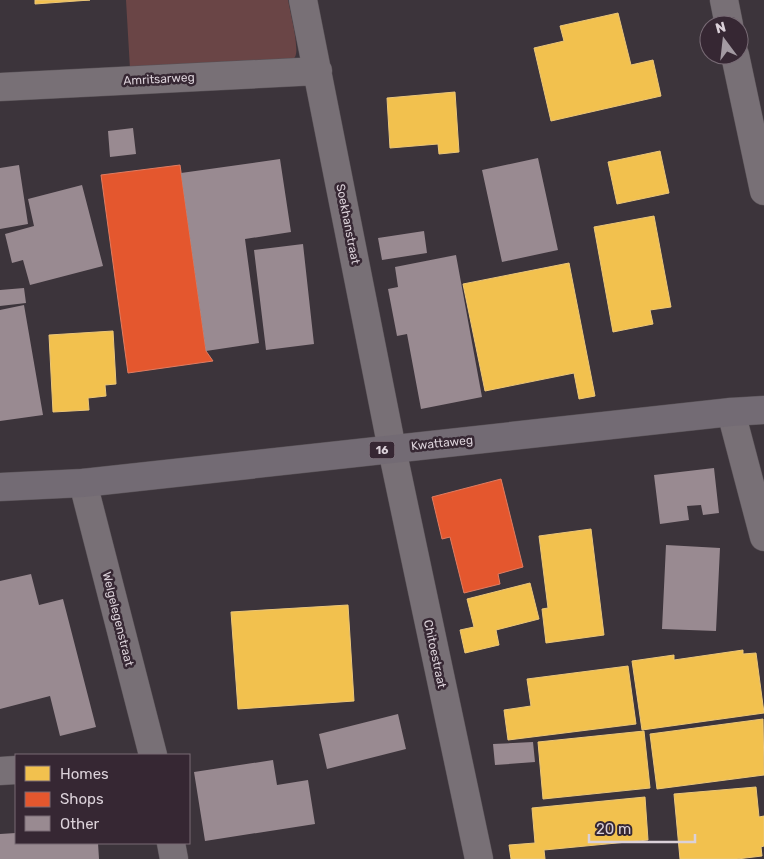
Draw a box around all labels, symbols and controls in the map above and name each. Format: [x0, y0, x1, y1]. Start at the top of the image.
north arrow [699, 15, 749, 65]
text: N [714, 18, 728, 37]
street label: Amritsarweg [123, 70, 195, 88]
street label: Soekhanstraat [333, 183, 363, 266]
street label: Kwattaweg [410, 433, 474, 453]
road number: 16 [370, 442, 394, 458]
street label: Welgelegenstraat [99, 570, 137, 668]
street label: Chitoestraat [421, 618, 449, 690]
legend [15, 754, 190, 844]
text: Homes [60, 765, 109, 783]
text: Shops [60, 790, 104, 808]
scale bar [589, 812, 695, 844]
text: Other [60, 815, 100, 833]
text: 20 m [596, 820, 631, 838]

